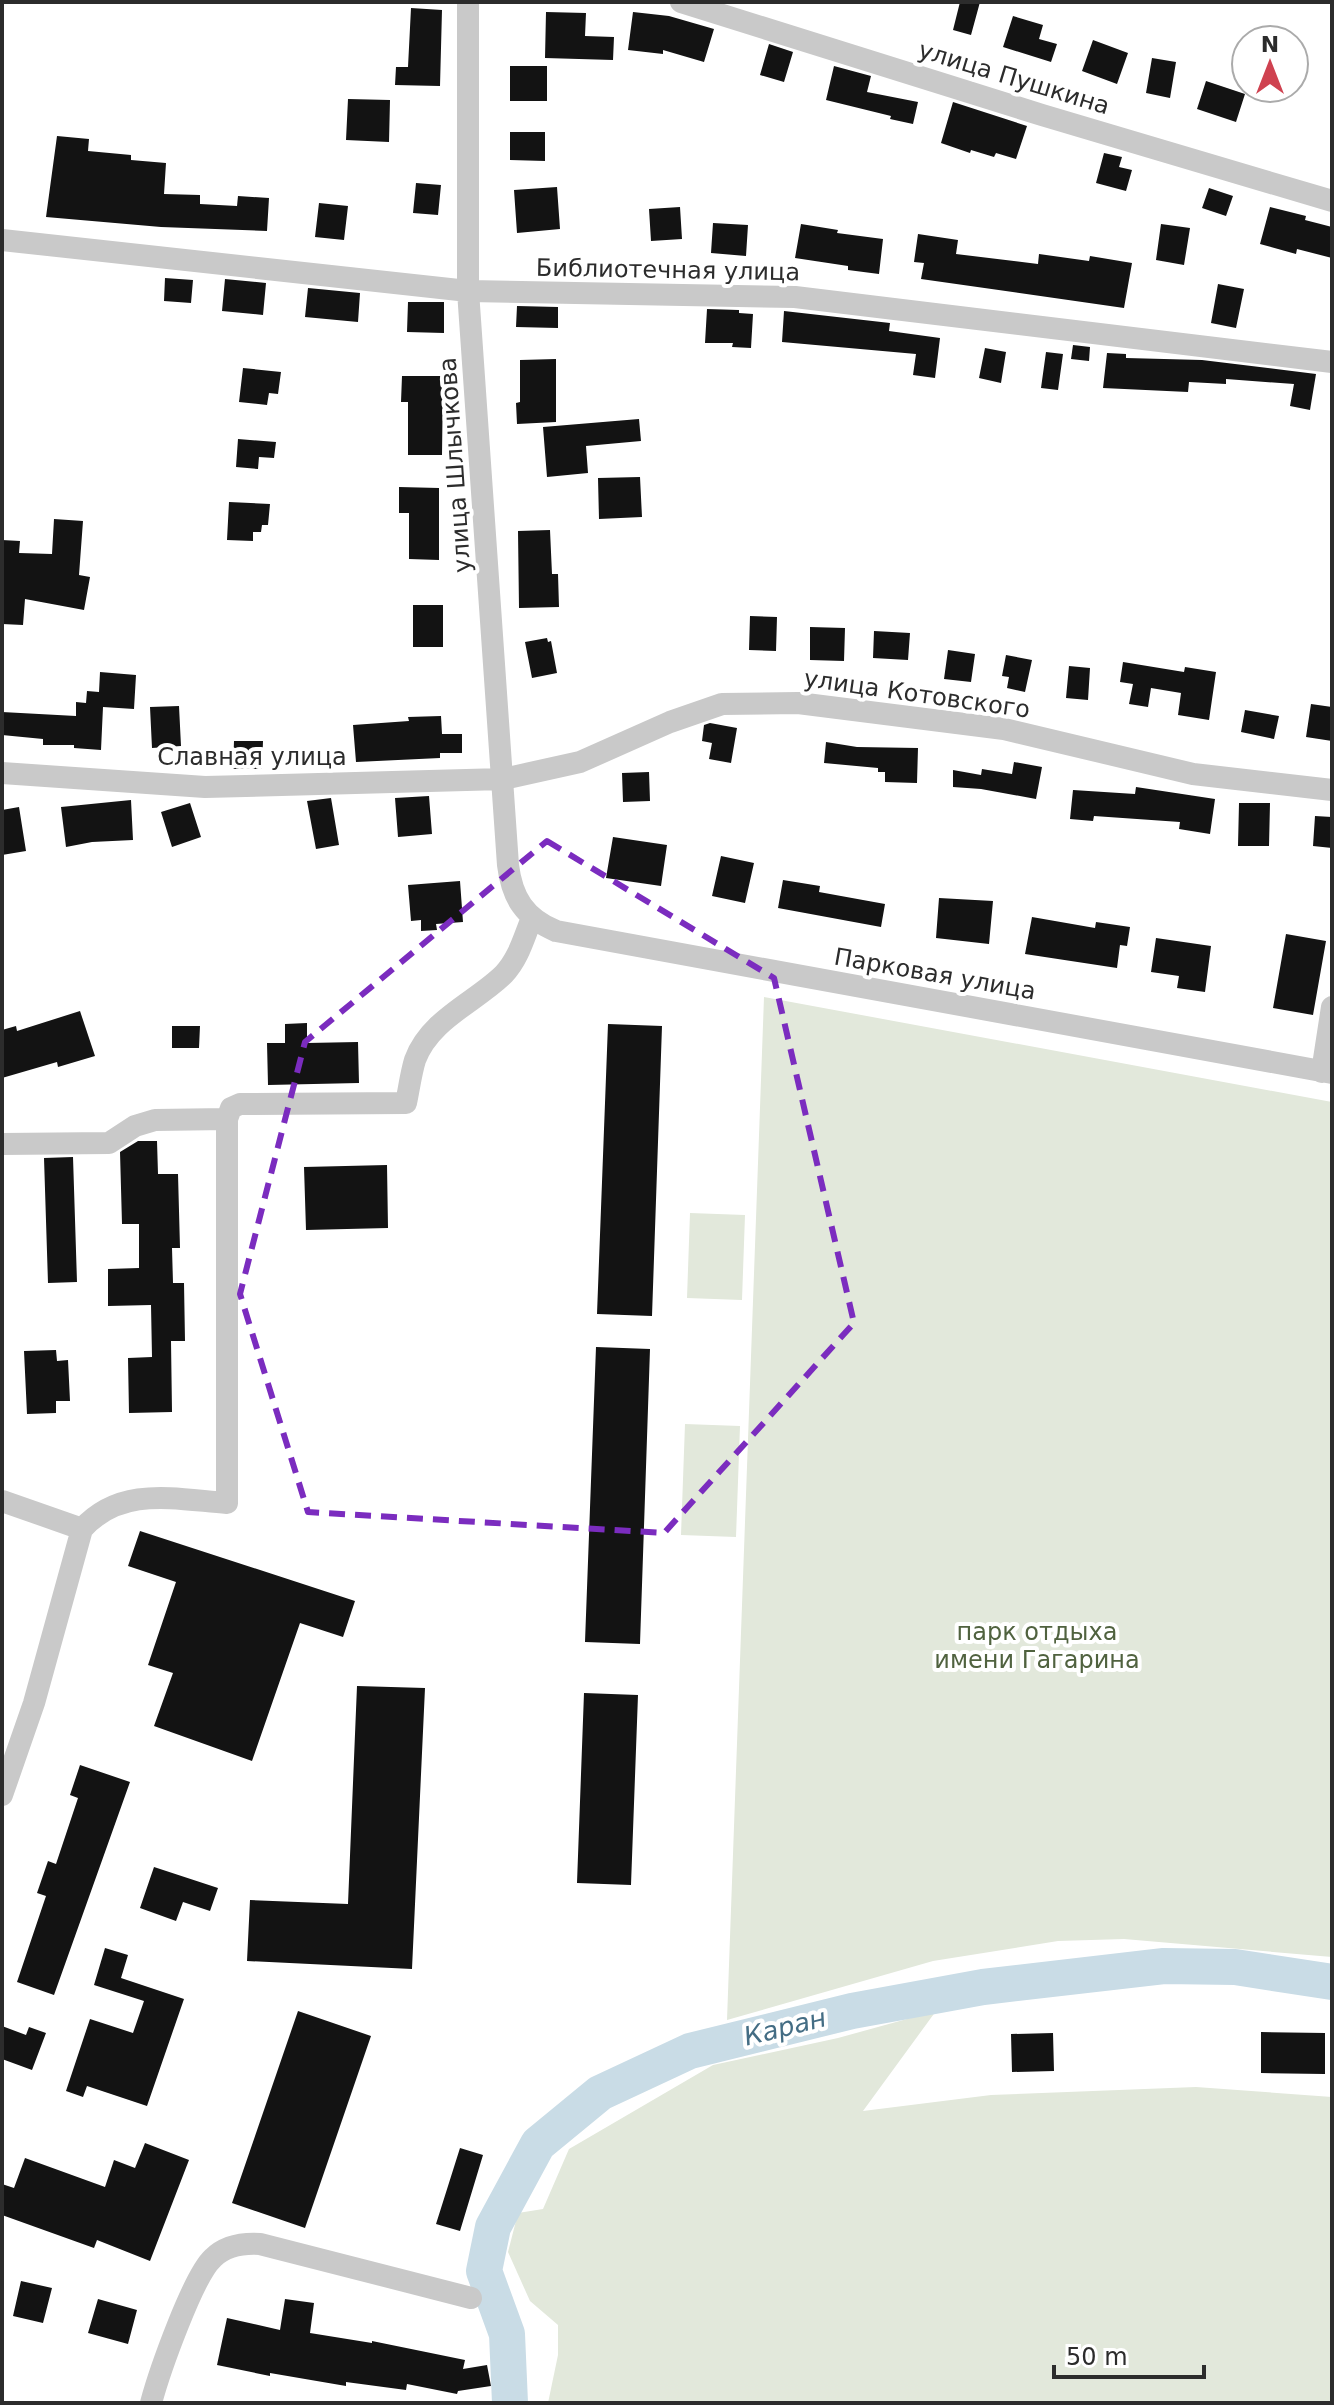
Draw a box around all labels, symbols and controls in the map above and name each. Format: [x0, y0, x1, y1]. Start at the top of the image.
north arrow [1230, 24, 1310, 104]
text: N [1261, 32, 1279, 57]
street label: улица Пушкина [915, 36, 1113, 120]
street label: Библиотечная улица [536, 254, 800, 286]
street label: улица Шлычкова [434, 356, 476, 574]
street label: улица Котовского [802, 664, 1032, 724]
street label: Славная улица [157, 743, 347, 771]
street label: Парковая улица [832, 942, 1038, 1006]
park label: парк отдыха имени Гагарина [934, 1618, 1140, 1674]
water label: Каран [741, 2002, 829, 2052]
scale bar [1054, 2329, 1204, 2379]
text: 50 m [1066, 2343, 1128, 2371]

